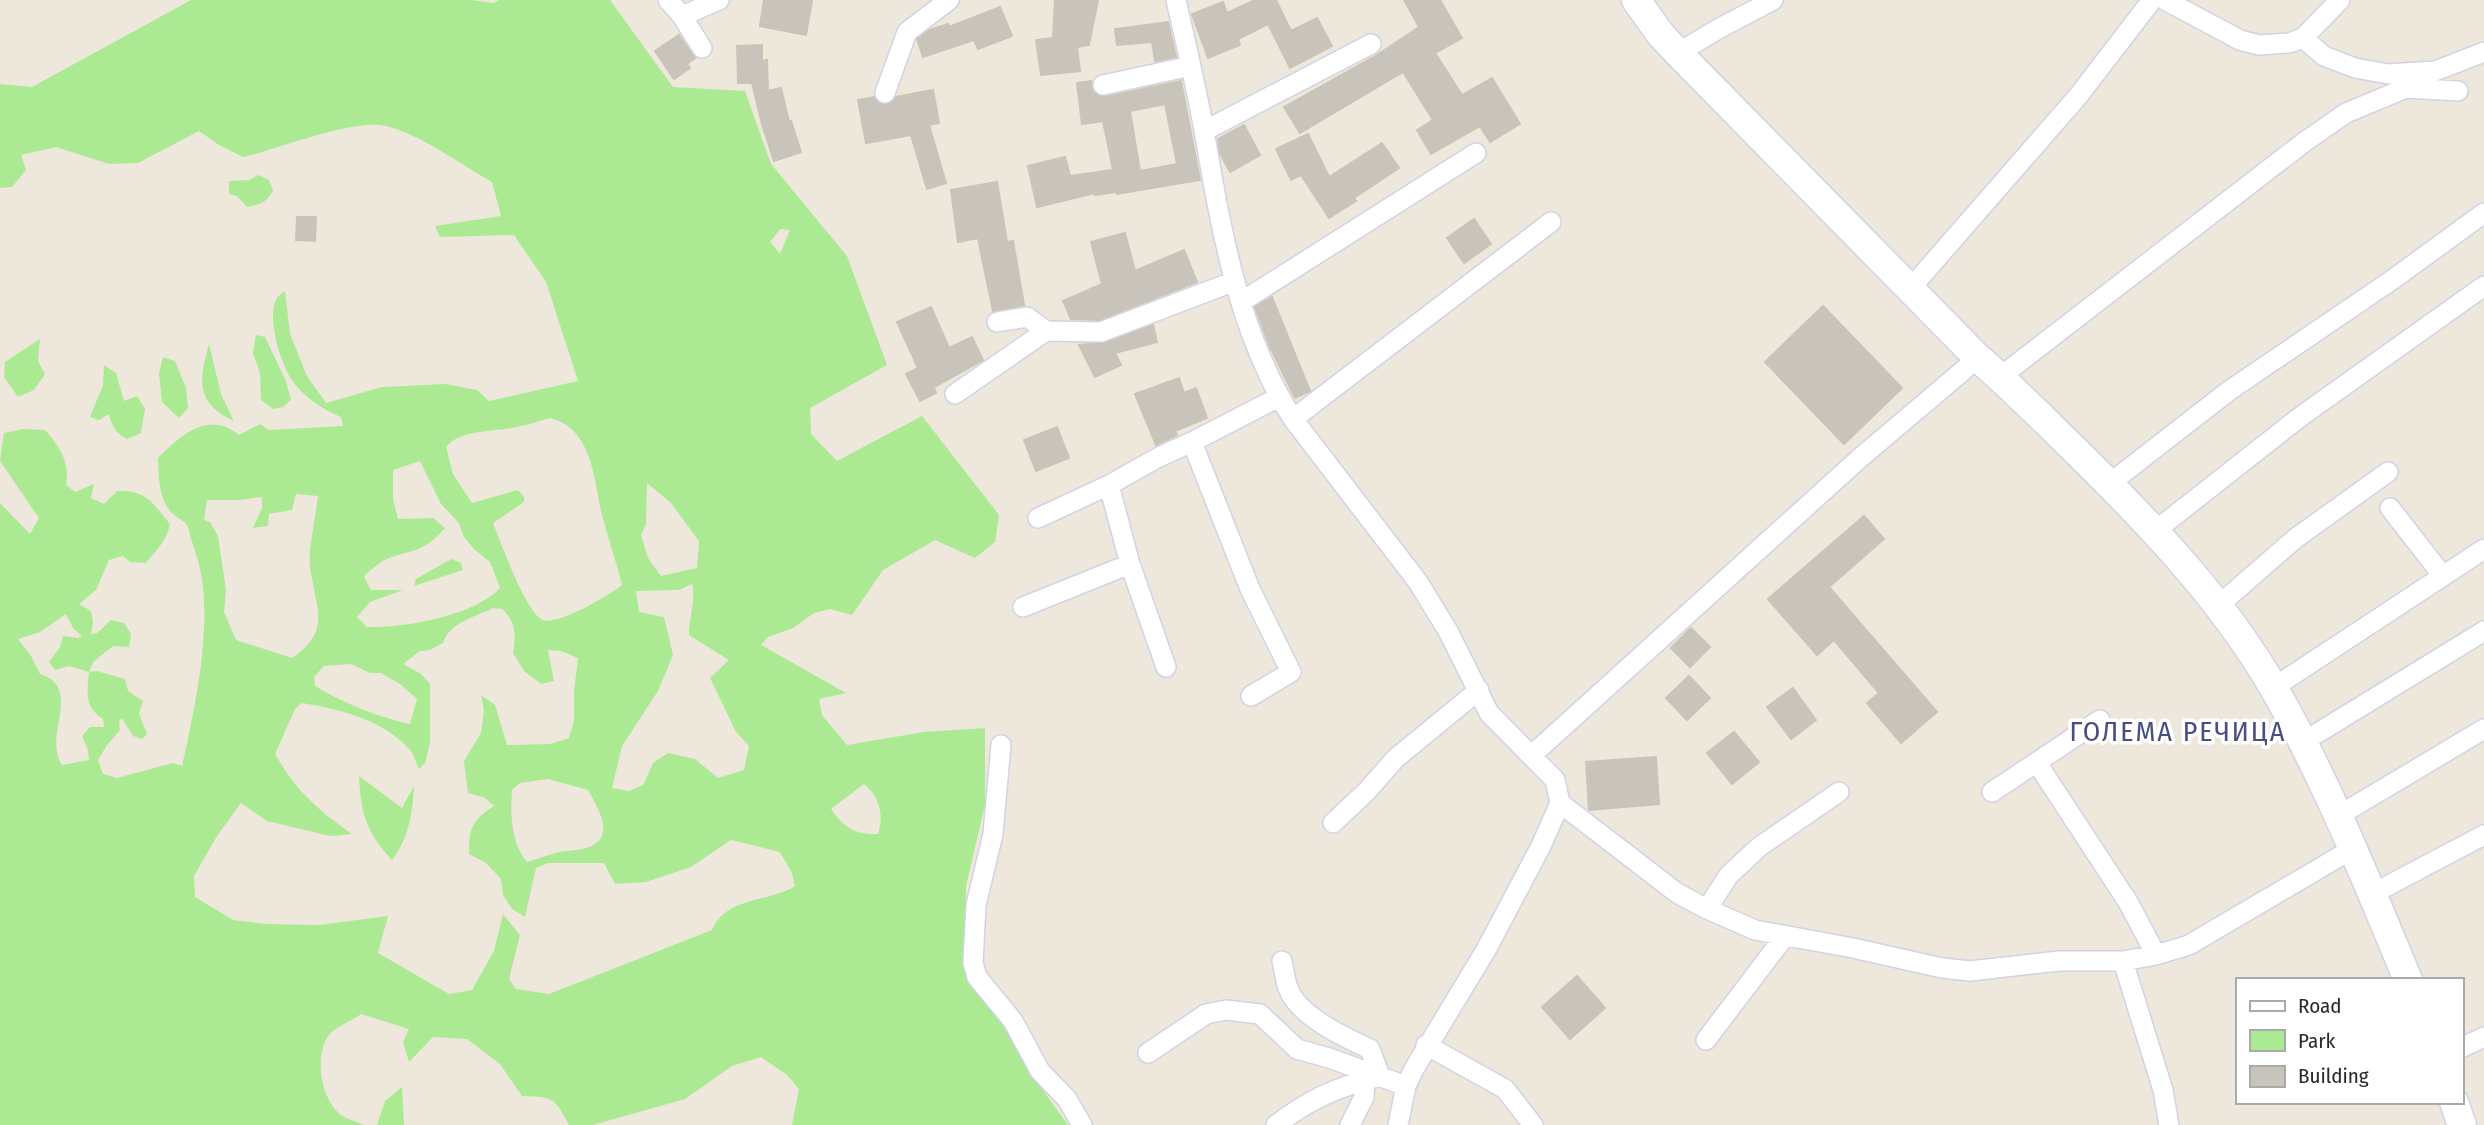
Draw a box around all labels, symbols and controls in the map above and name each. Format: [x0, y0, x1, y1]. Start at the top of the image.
district label: ГОЛЕМА РЕЧИЦА [2070, 715, 2286, 748]
legend [2236, 978, 2463, 1104]
text: Road [2298, 993, 2342, 1019]
text: Park [2298, 1028, 2336, 1054]
text: Building [2298, 1063, 2369, 1089]

